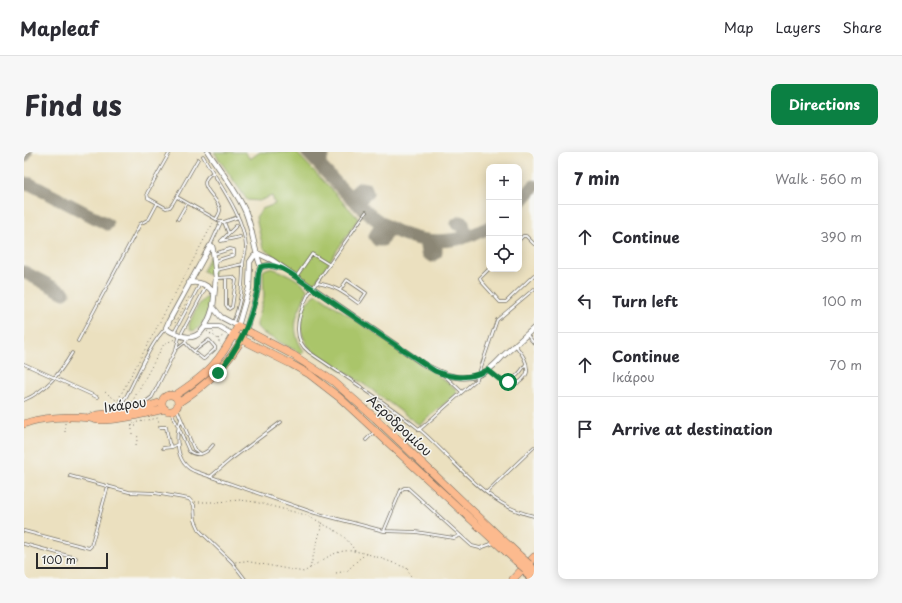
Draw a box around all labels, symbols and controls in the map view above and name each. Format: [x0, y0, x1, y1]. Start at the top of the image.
text: Mapleaf [20, 14, 98, 42]
text: Map [724, 17, 754, 38]
text: Layers [776, 17, 821, 38]
text: Share [843, 17, 882, 38]
text: Find us [24, 83, 122, 126]
button: Directions [771, 84, 878, 125]
map controls [486, 164, 522, 272]
button: + [486, 164, 522, 200]
text: 7 min [574, 165, 620, 191]
text: Walk · 560 m [775, 169, 862, 188]
button: − [486, 200, 522, 236]
text: Continue [612, 225, 680, 248]
icon: ahead [574, 226, 596, 248]
text: 390 m [820, 227, 862, 246]
button: locate [486, 236, 522, 272]
text: Turn left [612, 289, 678, 312]
icon: left [574, 290, 596, 312]
text: 100 m [822, 291, 862, 310]
text: Continue [612, 344, 680, 367]
icon: ahead [574, 354, 596, 376]
text: 70 m [829, 355, 862, 374]
route end [209, 364, 227, 382]
text: Ικάρου [612, 367, 655, 386]
route start [499, 373, 517, 391]
street label: Αεροδρομίου [363, 390, 437, 460]
street label: Ικάρου [103, 392, 147, 416]
text: Arrive at destination [612, 417, 773, 440]
icon: arrive [574, 418, 596, 440]
scale bar [36, 551, 108, 570]
text: 100 m [42, 551, 76, 568]

